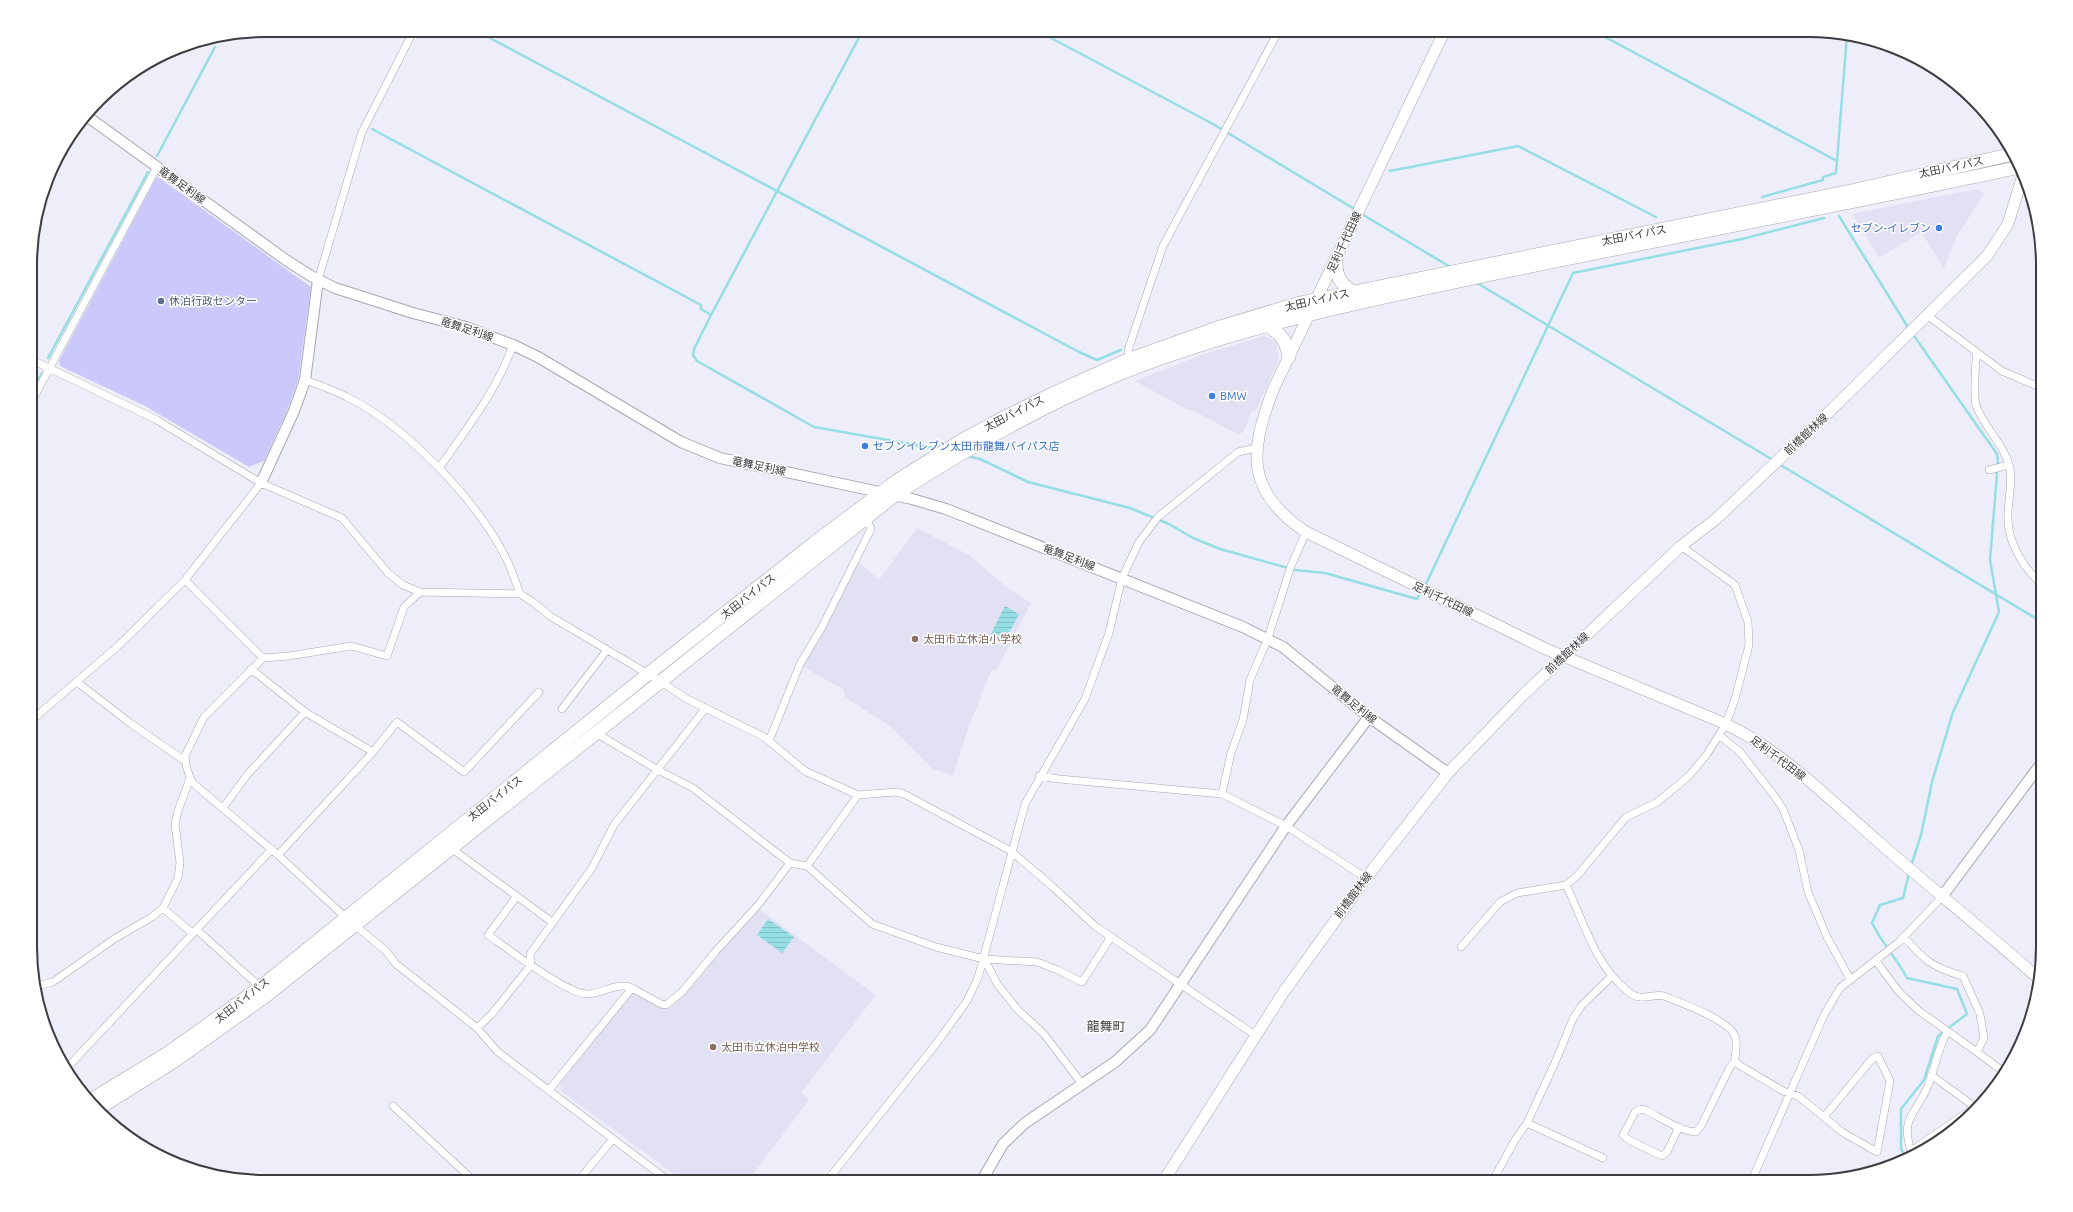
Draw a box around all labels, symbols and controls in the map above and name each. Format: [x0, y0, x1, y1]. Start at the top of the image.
street label: 太田バイパス [1918, 154, 1984, 180]
street label: 竜舞足利線 [156, 164, 208, 206]
street label: 足利千代田線 [1325, 210, 1363, 274]
place label: セブン-イレブン [1851, 222, 1931, 234]
street label: 太田バイパス [1601, 223, 1667, 247]
marker: セブン-イレブン [1934, 223, 1944, 233]
street label: 太田バイパス [1284, 287, 1350, 313]
place label: 休泊行政センター [169, 295, 257, 307]
marker: 休泊行政センター [156, 296, 166, 306]
street label: 竜舞足利線 [439, 315, 495, 343]
place label: BMW [1220, 390, 1247, 402]
marker: BMW [1207, 391, 1217, 401]
street label: 太田バイパス [982, 393, 1046, 433]
street label: 前橋館林線 [1782, 411, 1830, 457]
place label: セブンイレブン太田市龍舞バイパス店 [873, 440, 1060, 452]
marker: セブンイレブン太田市龍舞バイパス店 [860, 441, 870, 451]
street label: 竜舞足利線 [731, 454, 787, 478]
street label: 竜舞足利線 [1041, 542, 1097, 572]
street label: 太田バイパス [718, 571, 778, 621]
street label: 足利千代田線 [1411, 579, 1475, 619]
street label: 前橋館林線 [1543, 630, 1591, 676]
place label: 太田市立休泊小学校 [923, 633, 1022, 645]
marker: 太田市立休泊小学校 [910, 634, 920, 644]
street label: 竜舞足利線 [1329, 682, 1379, 726]
street label: 足利千代田線 [1748, 733, 1808, 783]
street label: 太田バイパス [465, 773, 525, 823]
street label: 前橋館林線 [1332, 869, 1374, 921]
street label: 太田バイパス [212, 975, 272, 1025]
district label: 龍舞町 [1086, 1019, 1126, 1033]
place label: 太田市立休泊中学校 [721, 1041, 820, 1053]
marker: 太田市立休泊中学校 [708, 1042, 718, 1052]

